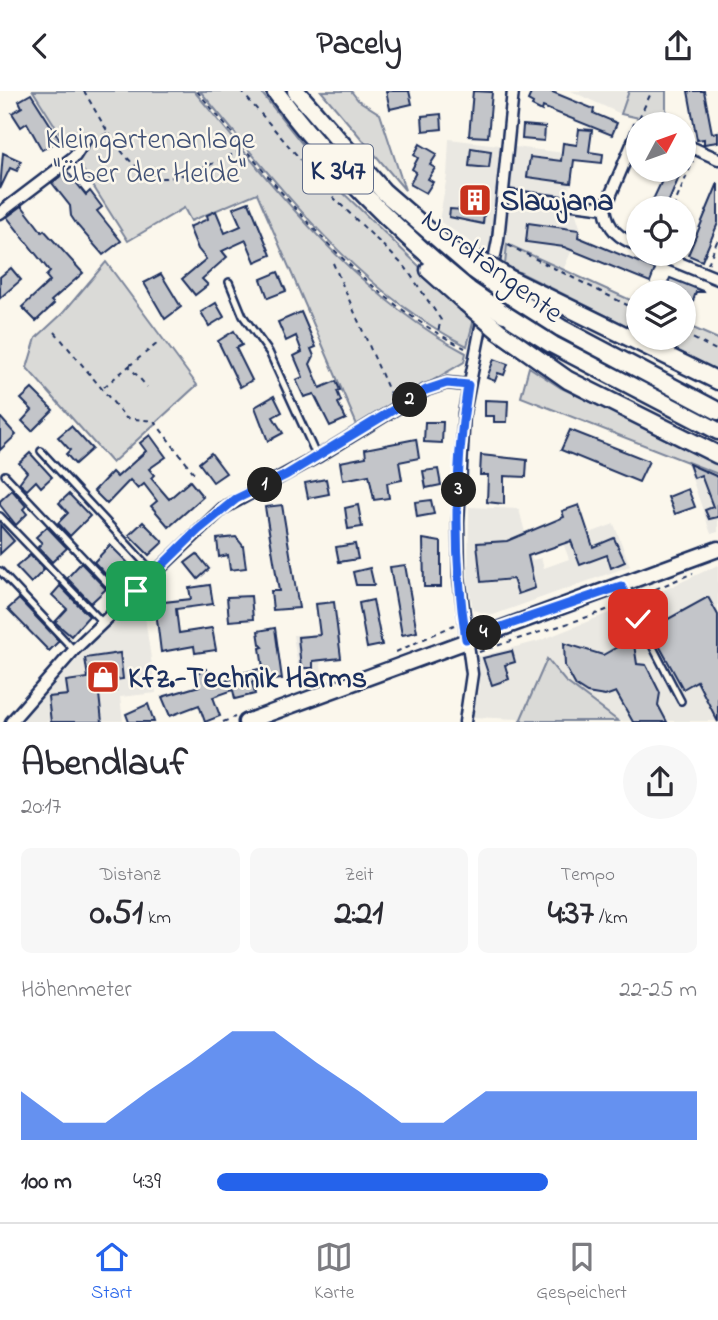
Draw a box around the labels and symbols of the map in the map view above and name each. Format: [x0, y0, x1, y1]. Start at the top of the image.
north arrow [626, 112, 696, 182]
park label: Kleingartenanlage "Über der Heide" [45, 119, 255, 197]
road number: K 347 [303, 145, 373, 193]
building icon: Slawjana [456, 181, 494, 219]
place label: Slawjana [500, 181, 613, 225]
street label: Nordtangente [411, 199, 572, 336]
pin: 2 [392, 383, 428, 417]
pin: 1 [247, 467, 282, 503]
pin: 3 [442, 473, 476, 507]
pin [106, 561, 166, 621]
pin [608, 589, 668, 649]
pin: 4 [466, 615, 502, 651]
shop icon: Kfz.-Technik Harms [84, 658, 122, 696]
place label: Kfz.-Technik Harms [128, 658, 367, 702]

